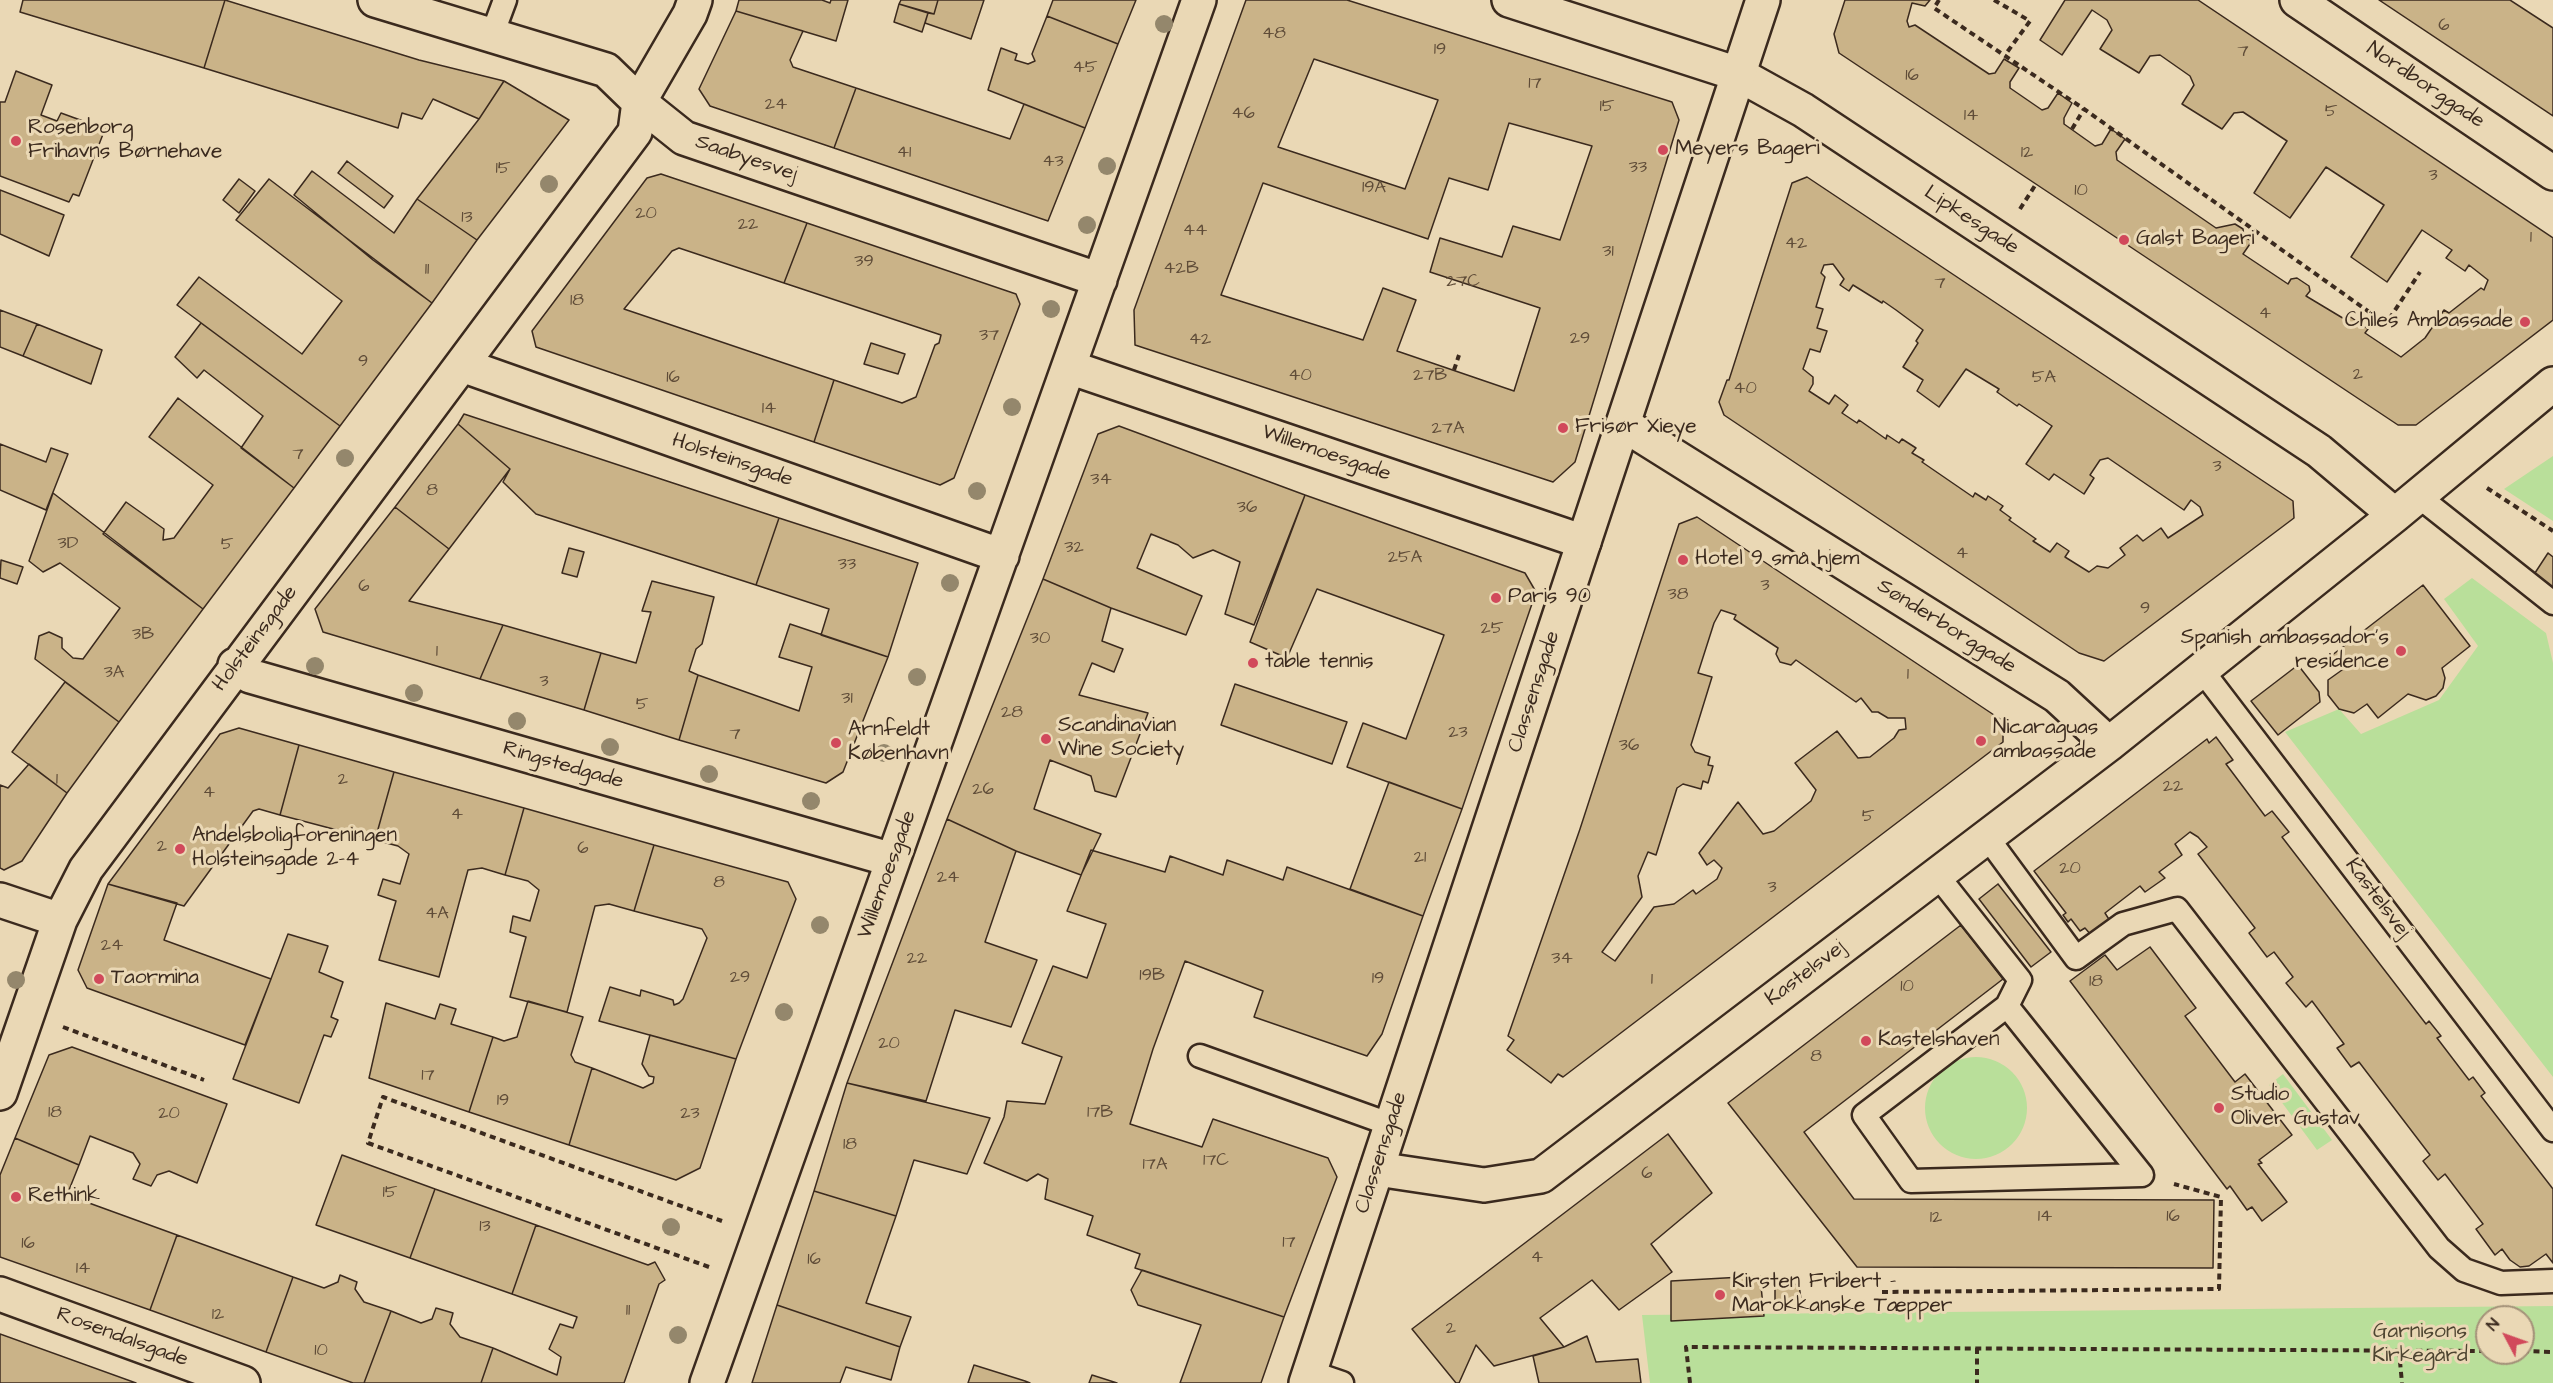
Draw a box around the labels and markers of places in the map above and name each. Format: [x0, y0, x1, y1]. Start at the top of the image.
place label: Rosenborg Frihavns Børnehave [28, 116, 222, 166]
marker: Rosenborg Frihavns Børnehave [9, 134, 23, 148]
place label: Meyers Bageri [1675, 137, 1820, 163]
marker: Meyers Bageri [1656, 143, 1670, 157]
place label: Galst Bageri [2136, 227, 2255, 253]
marker: Galst Bageri [2117, 233, 2131, 247]
place label: Chiles Ambassade [2345, 309, 2513, 335]
marker: Chiles Ambassade [2518, 315, 2532, 329]
place label: Frisør Xieye [1575, 415, 1697, 441]
marker: Frisør Xieye [1556, 421, 1570, 435]
place label: Hotel 9 små hjem [1695, 547, 1859, 573]
marker: Hotel 9 små hjem [1676, 553, 1690, 567]
place label: Paris 90 [1508, 585, 1591, 611]
marker: Paris 90 [1489, 591, 1503, 605]
place label: Spanish ambassador's residence [2181, 626, 2389, 676]
marker: Spanish ambassador's residence [2394, 644, 2408, 658]
place label: table tennis [1265, 650, 1374, 676]
marker: table tennis [1246, 656, 1260, 670]
place label: Scandinavian Wine Society [1058, 714, 1184, 764]
place label: Nicaraguas ambassade [1993, 716, 2098, 766]
place label: Arnfeldt København [848, 718, 949, 768]
marker: Scandinavian Wine Society [1039, 732, 1053, 746]
marker: Nicaraguas ambassade [1974, 734, 1988, 748]
marker: Arnfeldt København [829, 736, 843, 750]
place label: Andelsboligforeningen Holsteinsgade 2-4 [192, 824, 397, 874]
marker: Andelsboligforeningen Holsteinsgade 2-4 [173, 842, 187, 856]
place label: Taormina [111, 966, 199, 992]
marker: Taormina [92, 972, 106, 986]
place label: Kastelshaven [1878, 1028, 1999, 1054]
marker: Kastelshaven [1859, 1034, 1873, 1048]
place label: Studio Oliver Gustav [2231, 1083, 2360, 1133]
marker: Studio Oliver Gustav [2212, 1101, 2226, 1115]
place label: Rethink [28, 1184, 100, 1210]
marker: Rethink [9, 1190, 23, 1204]
place label: Kirsten Fribert - Marokkanske Tæpper [1732, 1270, 1952, 1320]
marker: Kirsten Fribert - Marokkanske Tæpper [1713, 1288, 1727, 1302]

